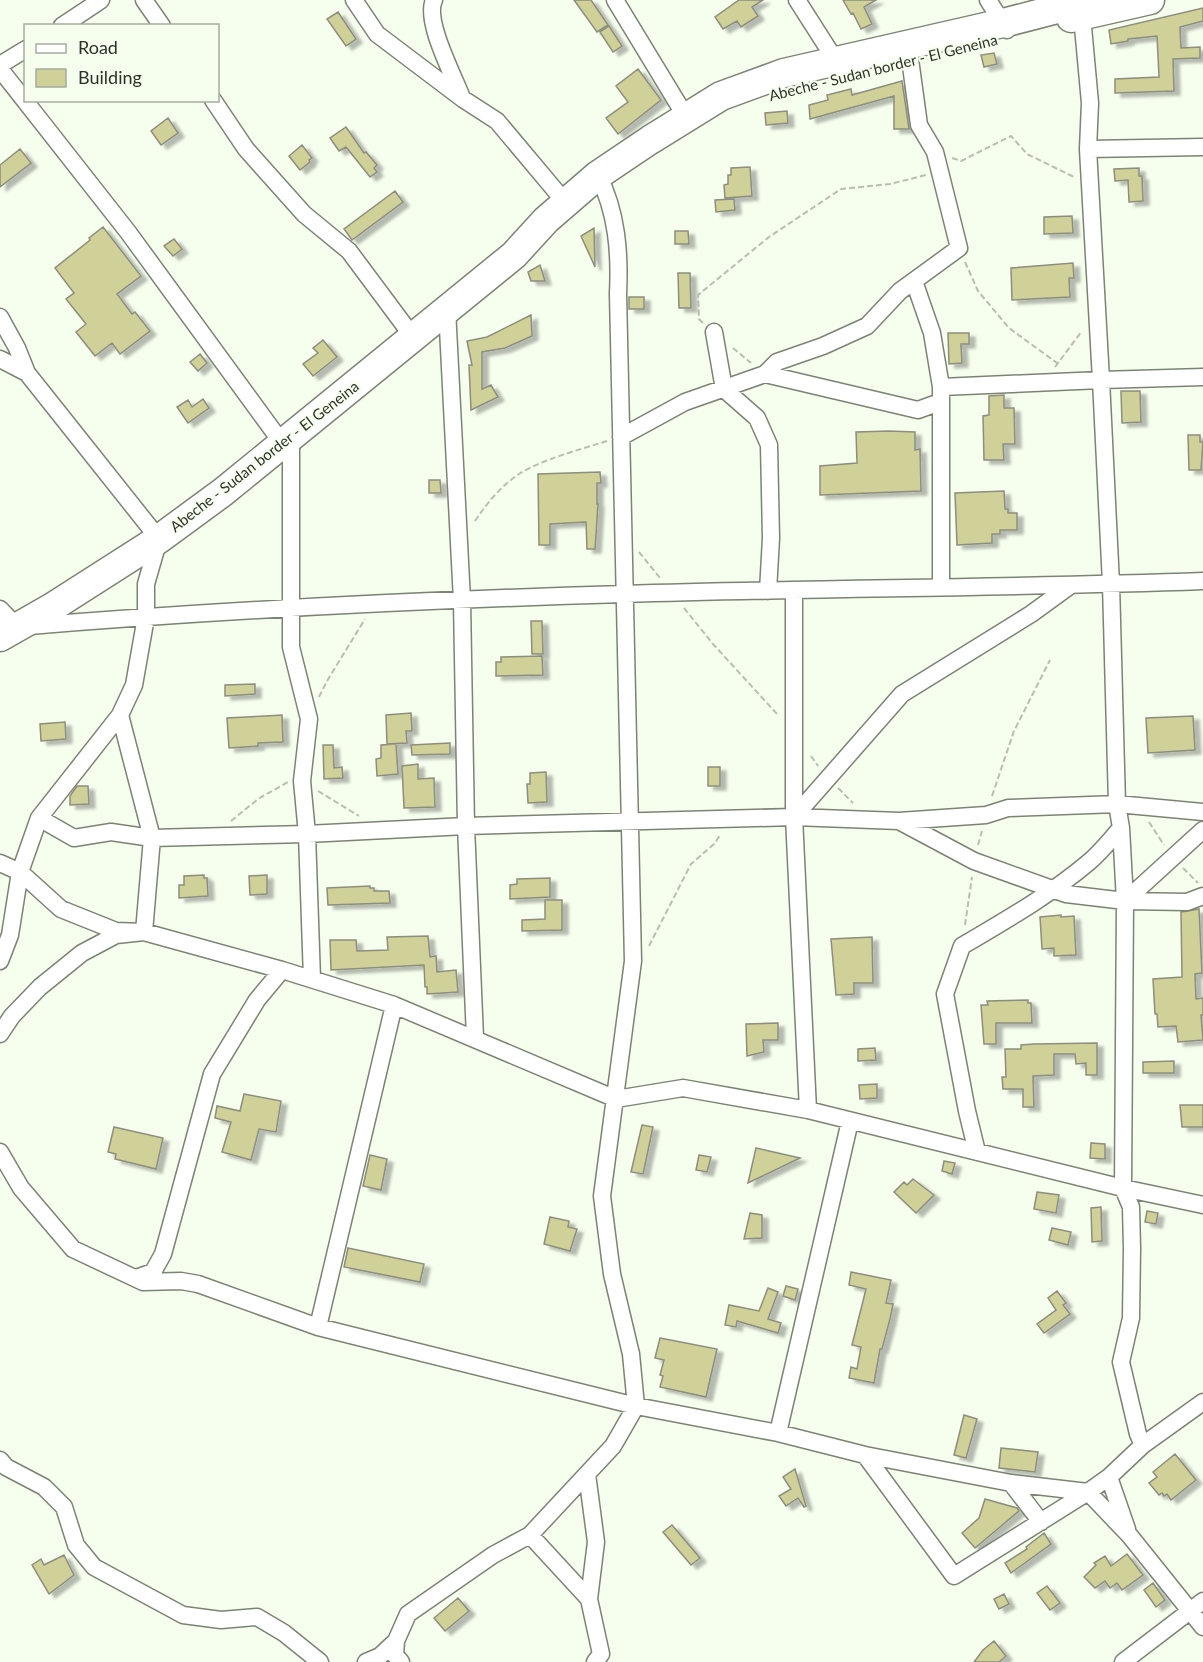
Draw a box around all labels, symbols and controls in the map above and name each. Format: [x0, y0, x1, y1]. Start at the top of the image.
legend [24, 24, 219, 102]
street label: Abeche - Sudan border - El Geneina [767, 30, 999, 104]
text: Road [78, 36, 118, 58]
text: Building [78, 66, 142, 88]
street label: Abeche - Sudan border - El Geneina [166, 377, 362, 535]

